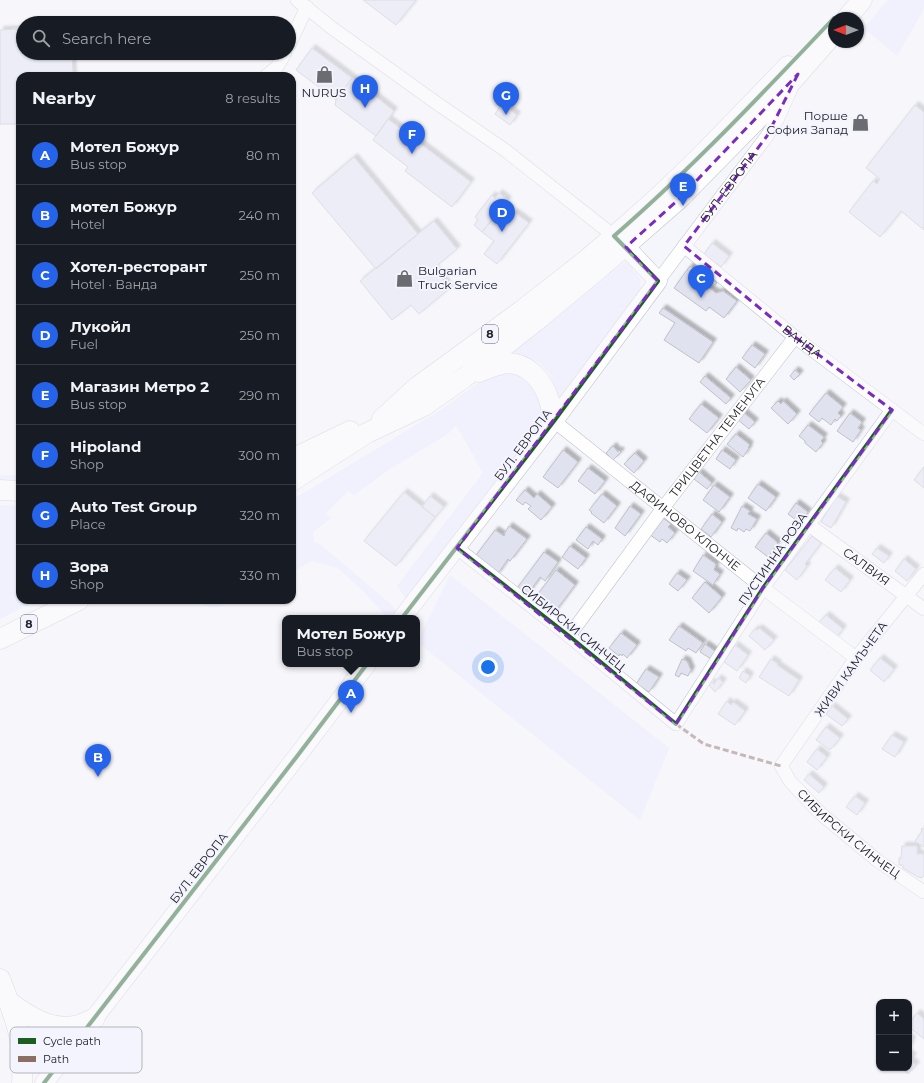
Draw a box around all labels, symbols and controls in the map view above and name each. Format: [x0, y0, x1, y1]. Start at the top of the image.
north arrow [828, 12, 864, 48]
search box [16, 16, 296, 60]
icon: search [30, 27, 52, 49]
text: Search here [62, 29, 151, 48]
shop icon: NURUS [314, 64, 334, 84]
pin: H [352, 75, 378, 108]
pin: G [493, 82, 519, 115]
place label: NURUS [302, 85, 346, 100]
text: Nearby [32, 88, 96, 108]
text: 8 results [225, 90, 280, 106]
place label: Порше София Запад [767, 108, 848, 137]
shop icon: Порше София Запад [851, 113, 871, 133]
pin: F [399, 121, 425, 154]
text: Мотел Божур [70, 137, 179, 156]
text: A [40, 147, 50, 163]
text: 80 m [246, 147, 280, 163]
street label: БУЛ. ЕВРОПА [697, 147, 760, 225]
text: Bus stop [70, 156, 127, 172]
pin: E [670, 173, 696, 206]
text: мотел Божур [70, 197, 177, 216]
pin: D [489, 199, 515, 232]
text: B [40, 207, 50, 223]
text: 240 m [239, 207, 280, 223]
text: Hotel [70, 216, 105, 232]
text: Хотел-ресторант [70, 257, 207, 276]
place label: Bulgarian Truck Service [418, 263, 498, 292]
pin: C [688, 265, 714, 298]
text: C [40, 267, 50, 283]
text: 250 m [239, 267, 280, 283]
shop icon: Bulgarian Truck Service [395, 268, 415, 288]
text: Hotel · Ванда [70, 276, 157, 292]
text: Лукойл [70, 317, 131, 336]
street label: ВАНДА [779, 322, 825, 362]
road number: 8 [482, 325, 498, 343]
text: D [40, 327, 50, 343]
text: 250 m [239, 327, 280, 343]
text: Fuel [70, 336, 98, 352]
street label: ТРИЦВЕТНА ТЕМЕНУГА [666, 374, 768, 500]
text: Магазин Метро 2 [70, 377, 209, 396]
text: E [41, 387, 49, 403]
text: 290 m [239, 387, 280, 403]
text: Bus stop [70, 396, 127, 412]
street label: БУЛ. ЕВРОПА [491, 406, 554, 484]
text: Hipoland [70, 437, 141, 456]
text: F [41, 447, 49, 463]
text: 300 m [238, 447, 280, 463]
text: Shop [70, 456, 104, 472]
street label: ДАФИНОВО КЛОНЧЕ [628, 477, 743, 574]
text: Auto Test Group [70, 497, 197, 516]
text: G [40, 507, 50, 523]
text: 320 m [240, 507, 280, 523]
street label: ПУСТИННА РОЗА [735, 509, 810, 608]
text: Place [70, 516, 106, 532]
street label: САЛВИЯ [840, 544, 893, 589]
text: Зора [70, 557, 109, 576]
text: H [40, 567, 50, 583]
text: 330 m [240, 567, 280, 583]
text: Shop [70, 576, 104, 592]
street label: СИБИРСКИ СИНЧЕЦ [518, 581, 629, 674]
road number: 8 [21, 615, 37, 633]
popup [282, 615, 420, 667]
street label: ЖИВИ КАМЪЧЕТА [811, 618, 890, 719]
text: Мотел Божур [296, 624, 406, 643]
text: Bus stop [296, 643, 353, 659]
your location [478, 657, 498, 677]
pin: A [338, 680, 364, 713]
pin: B [85, 744, 111, 777]
street label: СИБИРСКИ СИНЧЕЦ [794, 786, 903, 881]
street label: БУЛ. ЕВРОПА [166, 829, 231, 906]
map controls [876, 999, 912, 1071]
button: + [876, 999, 912, 1035]
legend [10, 1027, 142, 1073]
text: Cycle path [43, 1034, 101, 1048]
button: − [876, 1035, 912, 1071]
text: Path [43, 1052, 69, 1066]

